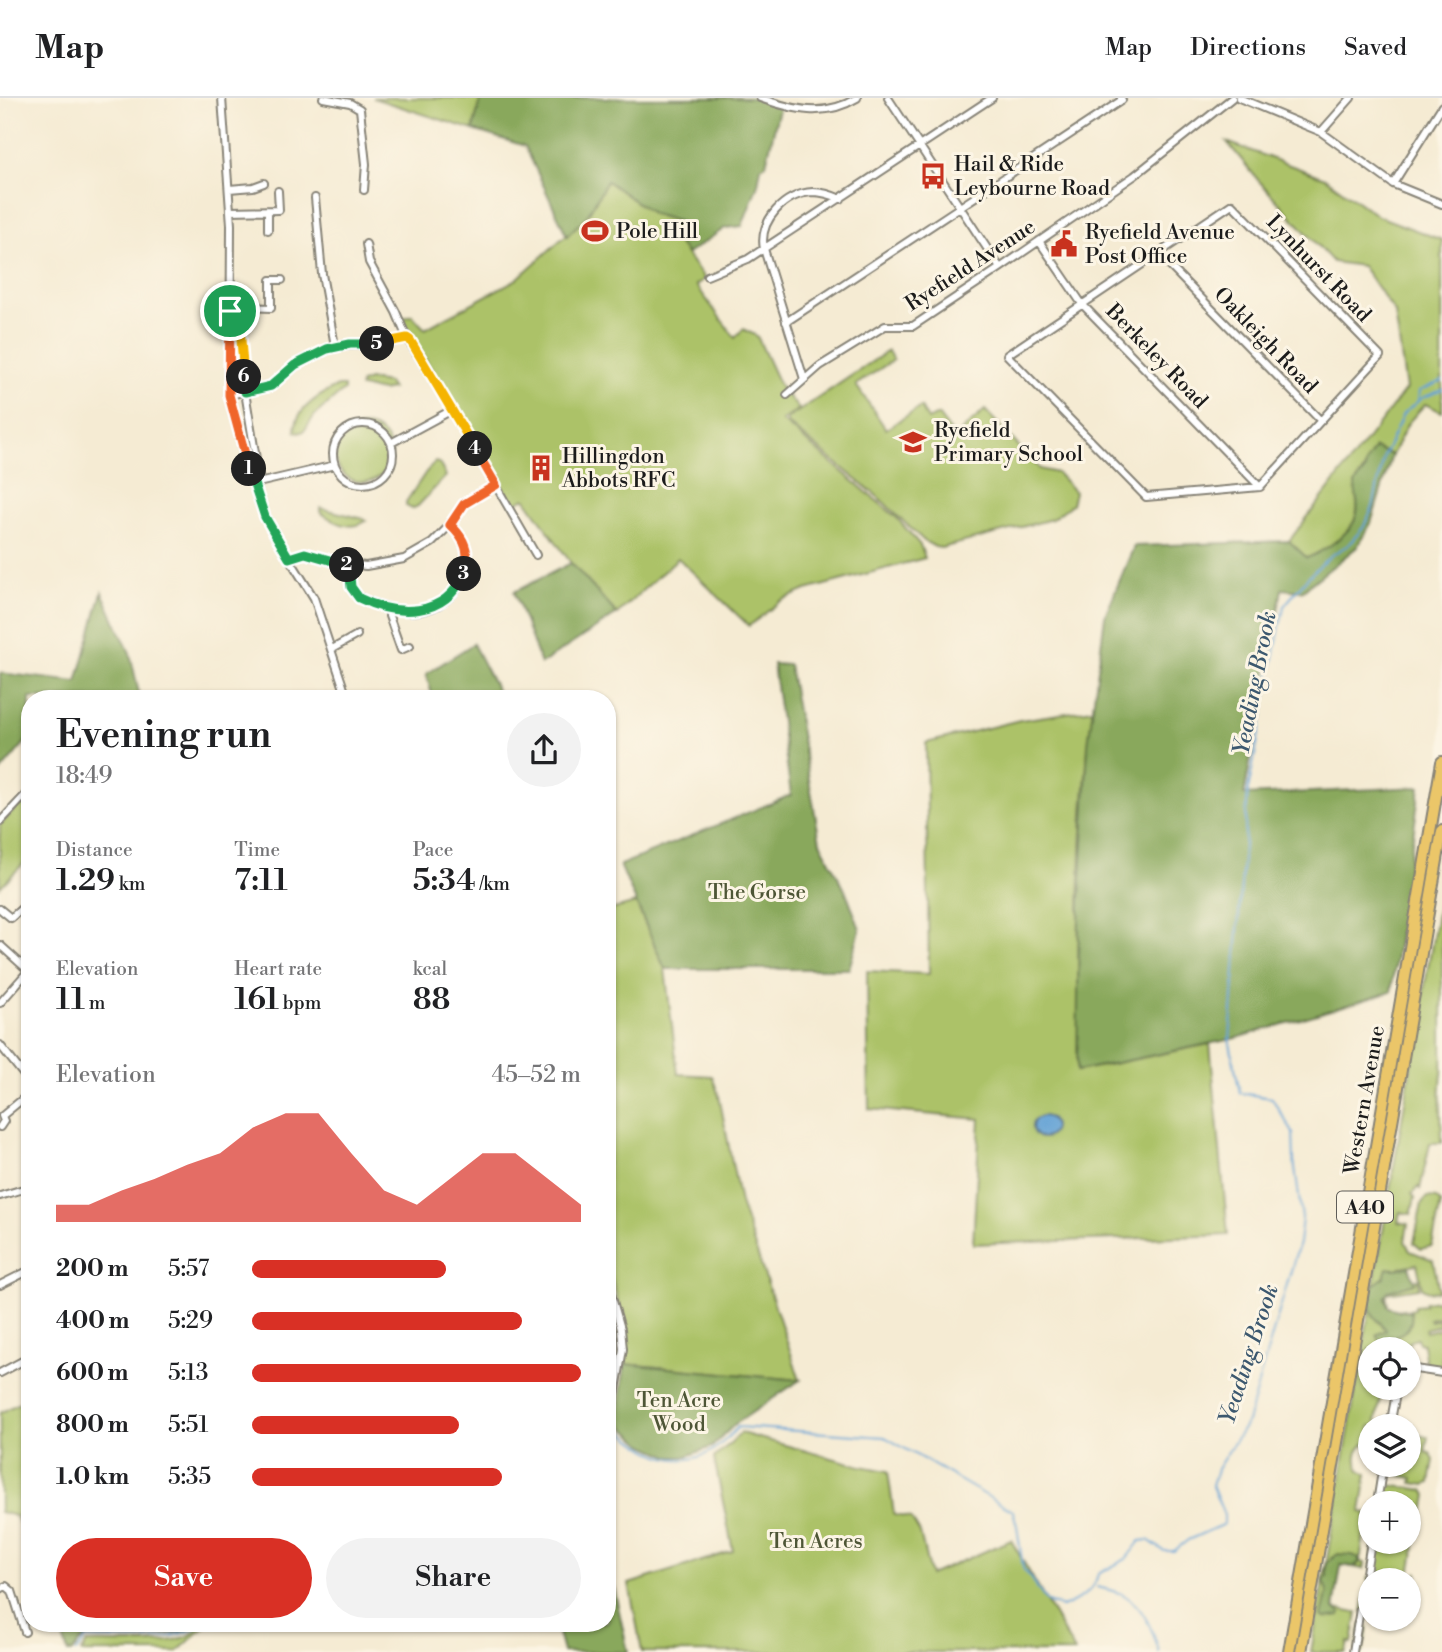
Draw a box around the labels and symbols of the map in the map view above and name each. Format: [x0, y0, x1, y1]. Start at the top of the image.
place label: Hail & Ride Leybourne Road [954, 152, 1110, 202]
bus stop icon: Hail & Ride Leybourne Road [918, 161, 948, 191]
street label: Lynhurst Road [1260, 209, 1376, 328]
street label: Ryefield Avenue [901, 214, 1040, 318]
sports icon: Pole Hill [580, 216, 610, 246]
place label: Pole Hill [616, 219, 698, 245]
place label: Ryefield Avenue Post Office [1085, 220, 1235, 270]
public building icon: Ryefield Avenue Post Office [1049, 229, 1079, 259]
pin [200, 281, 260, 341]
street label: Oakleigh Road [1208, 282, 1323, 399]
street label: Berkeley Road [1099, 298, 1213, 415]
pin: 5 [360, 327, 394, 362]
pin: 6 [226, 360, 262, 394]
place label: Ryefield Primary School [934, 418, 1083, 468]
school or university icon: Ryefield Primary School [898, 427, 928, 457]
pin: 4 [458, 432, 492, 466]
place label: Hillingdon Abbots RFC [561, 444, 675, 494]
pin: 1 [232, 452, 266, 486]
building icon: Hillingdon Abbots RFC [526, 453, 556, 483]
pin: 2 [330, 547, 364, 582]
pin: 3 [447, 556, 482, 592]
water label: Yeading Brook [1227, 609, 1283, 757]
park label: The Gorse [708, 880, 806, 906]
street label: Western Avenue [1339, 1024, 1391, 1178]
road number: A40 [1337, 1191, 1393, 1222]
water label: Yeading Brook [1213, 1281, 1285, 1428]
park label: Ten Acre Wood [637, 1388, 721, 1438]
park label: Ten Acres [769, 1529, 863, 1555]

